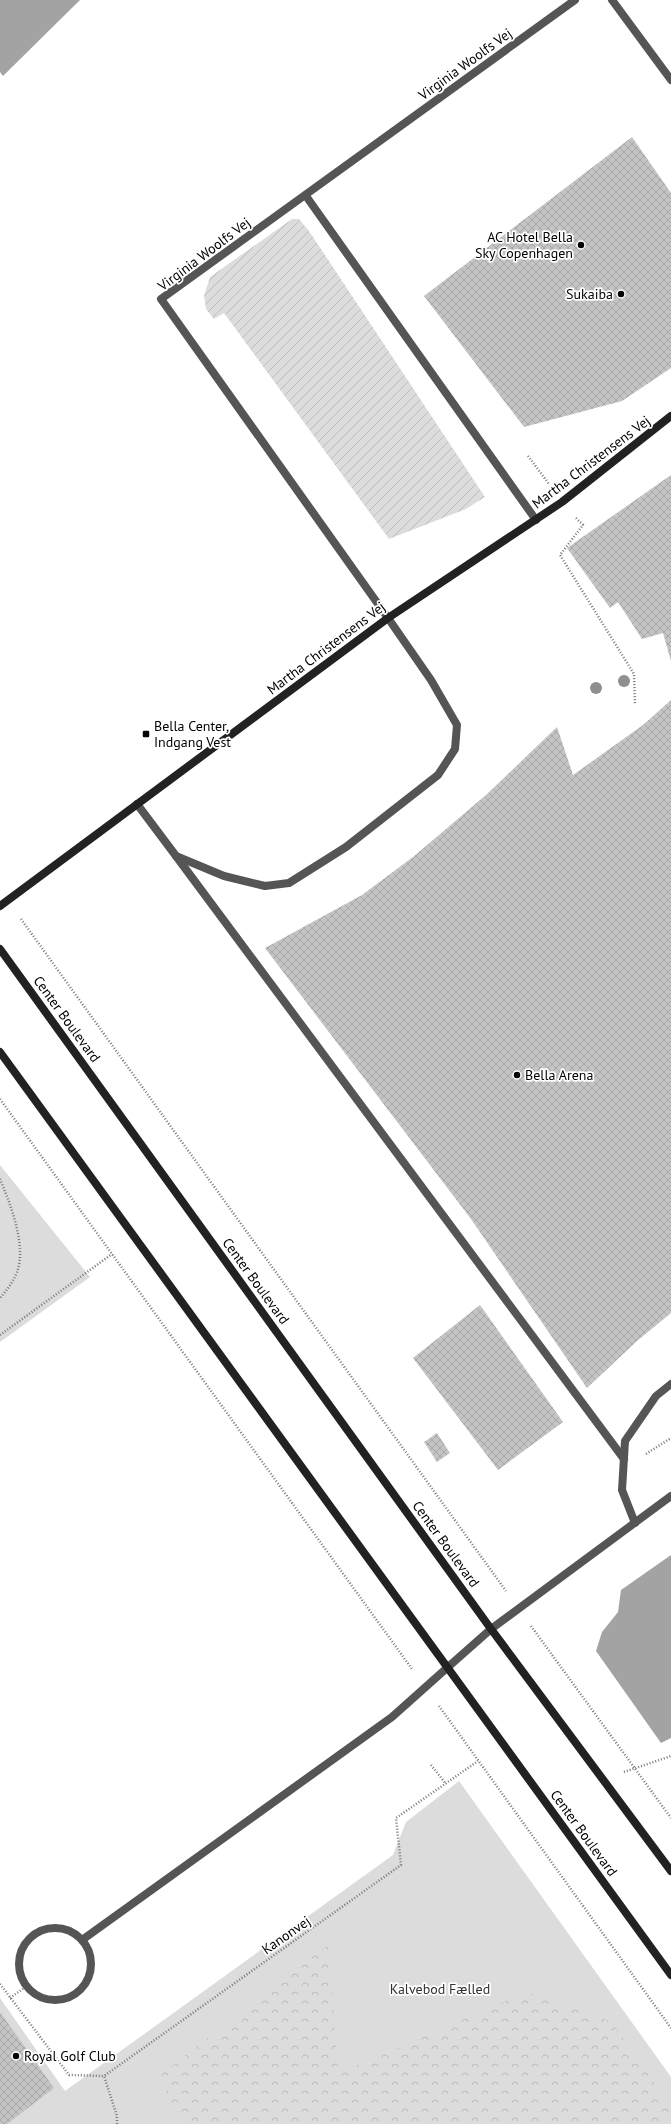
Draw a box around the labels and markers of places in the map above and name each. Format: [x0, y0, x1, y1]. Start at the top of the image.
place label: AC Hotel Bella Sky Copenhagen [475, 228, 573, 262]
marker: AC Hotel Bella Sky Copenhagen [576, 240, 586, 250]
place label: Sukaiba [566, 285, 613, 303]
marker: Sukaiba [616, 289, 626, 299]
place label: Bella Center, Indgang Vest [154, 717, 231, 751]
marker: Bella Center, Indgang Vest [141, 729, 151, 739]
place label: Bella Arena [525, 1066, 593, 1084]
marker: Bella Arena [512, 1070, 522, 1080]
place label: Royal Golf Club [24, 2047, 116, 2065]
marker: Royal Golf Club [11, 2051, 21, 2061]

